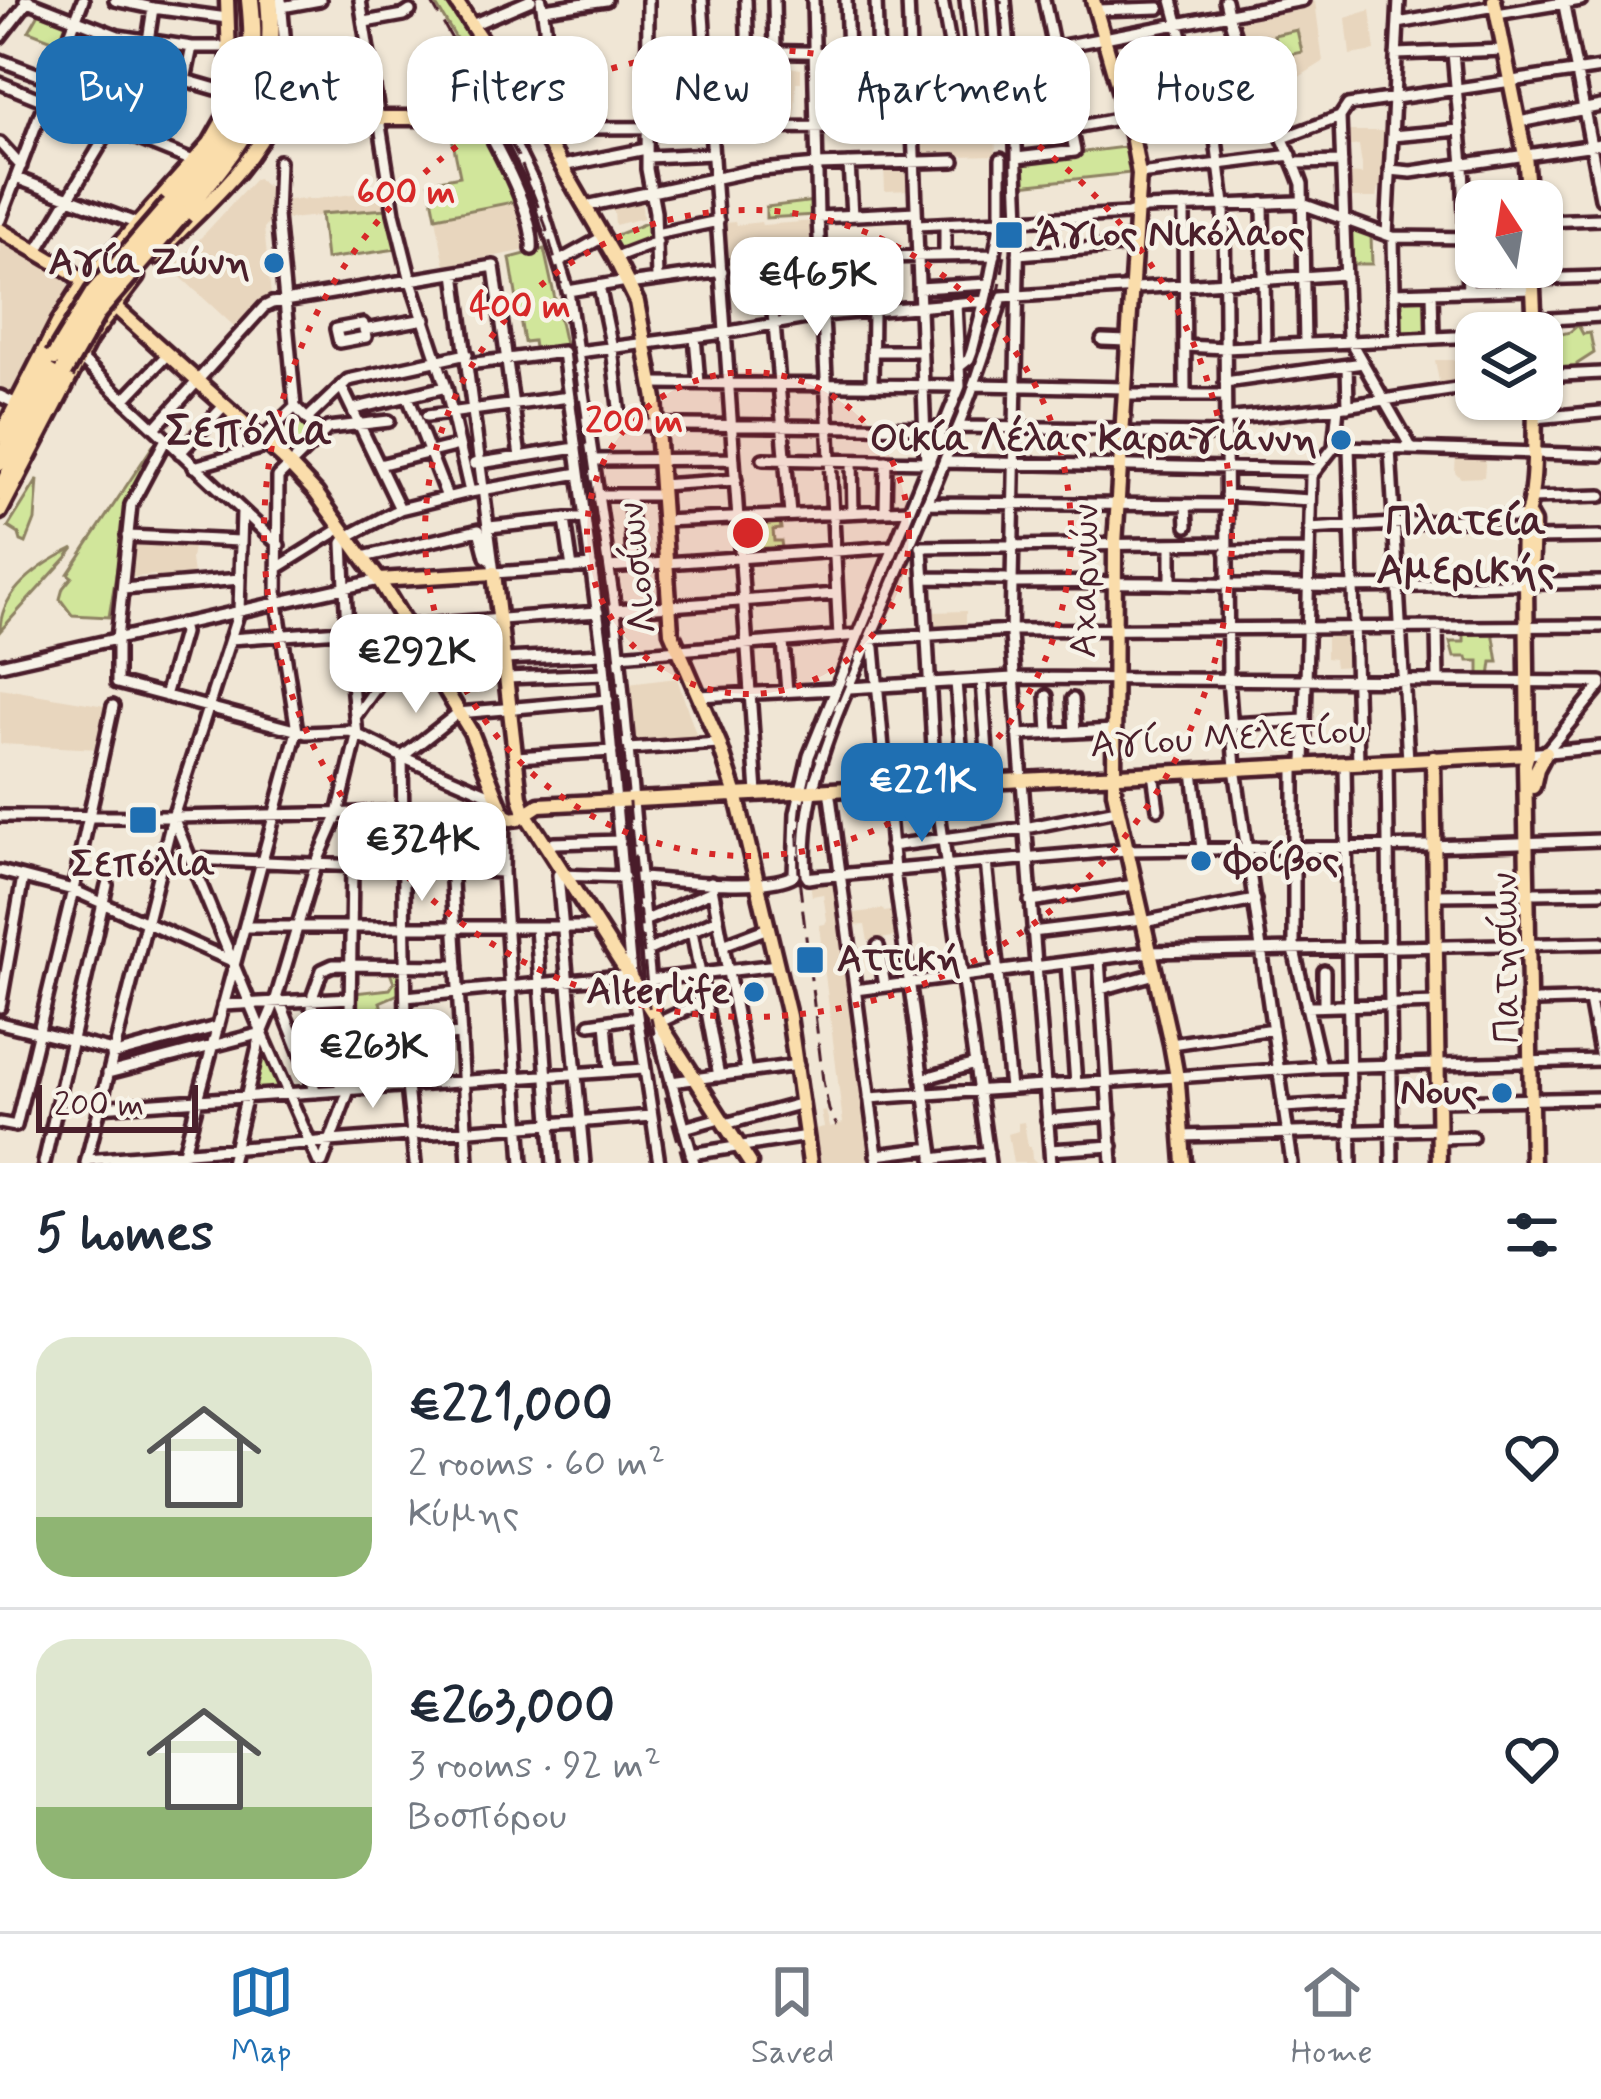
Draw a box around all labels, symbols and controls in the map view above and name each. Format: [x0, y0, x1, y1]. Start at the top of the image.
chip: Buy [36, 36, 187, 144]
chip: Rent [211, 36, 383, 144]
chip: Filters [407, 36, 608, 144]
chip: New [632, 36, 791, 144]
chip: Apartment [815, 36, 1090, 144]
chip: House [1114, 36, 1297, 144]
text: 600 m [356, 170, 456, 217]
north arrow [1455, 180, 1563, 288]
map controls [1455, 180, 1563, 420]
place label: Άγιος Νικόλαος [1036, 210, 1305, 261]
marker: Άγιος Νικόλαος [993, 219, 1025, 251]
pin: €465K [733, 237, 901, 339]
place label: Αγία Ζώνη [49, 238, 250, 289]
marker: Αγία Ζώνη [261, 250, 287, 276]
text: €465K [757, 250, 877, 301]
text: 400 m [469, 284, 571, 331]
button: layers [1455, 312, 1563, 420]
text: 200 m [585, 399, 683, 446]
district label: Σεπόλια [166, 403, 333, 462]
place label: Οικία Λέλας Καραγιάννη [870, 414, 1317, 466]
marker: Οικία Λέλας Καραγιάννη [1328, 427, 1354, 453]
district label: Πλατεία Αμερικής [1377, 496, 1555, 599]
street label: Λιοσίων [607, 499, 671, 637]
street label: Αχαρνών [1059, 503, 1113, 659]
centre of rings [727, 512, 769, 554]
pin: €292K [332, 614, 500, 716]
text: €292K [357, 627, 475, 678]
street label: Αγίου Μελετίου [1089, 706, 1367, 772]
pin: €221K [838, 743, 1006, 845]
text: €221K [868, 756, 976, 807]
pin: €324K [338, 802, 506, 904]
marker: Σεπόλια [127, 804, 159, 836]
text: €324K [365, 815, 479, 866]
place label: Φοίβος [1223, 836, 1339, 887]
place label: Σεπόλια [71, 840, 215, 891]
marker: Φοίβος [1188, 848, 1214, 874]
street label: Πατησίων [1480, 872, 1534, 1044]
place label: Αττική [837, 935, 961, 986]
marker: Αττική [794, 944, 826, 976]
place label: Alterlife [587, 967, 730, 1018]
marker: Alterlife [741, 979, 767, 1005]
pin: €263K [289, 1009, 457, 1111]
text: €263K [318, 1022, 428, 1073]
place label: Νους [1400, 1068, 1478, 1119]
scale bar [36, 1079, 198, 1132]
marker: Νους [1489, 1080, 1515, 1106]
text: 200 m [54, 1084, 144, 1128]
text: 5 homes [36, 1202, 214, 1268]
icon: filters [1499, 1202, 1565, 1268]
text: €221,000 [408, 1373, 613, 1439]
icon: home [132, 1385, 276, 1529]
icon: heart [1499, 1424, 1565, 1490]
text: 2 rooms · 60 m² [408, 1439, 665, 1490]
text: Κύμης [408, 1490, 519, 1541]
text: €263,000 [408, 1675, 615, 1741]
icon: home [132, 1687, 276, 1831]
icon: heart [1499, 1726, 1565, 1792]
text: 3 rooms · 92 m² [408, 1741, 661, 1792]
text: Βοσπόρου [408, 1792, 567, 1843]
tab: Map [228, 1959, 294, 2075]
tab: Saved [751, 1959, 834, 2075]
tab: Home [1291, 1959, 1373, 2075]

